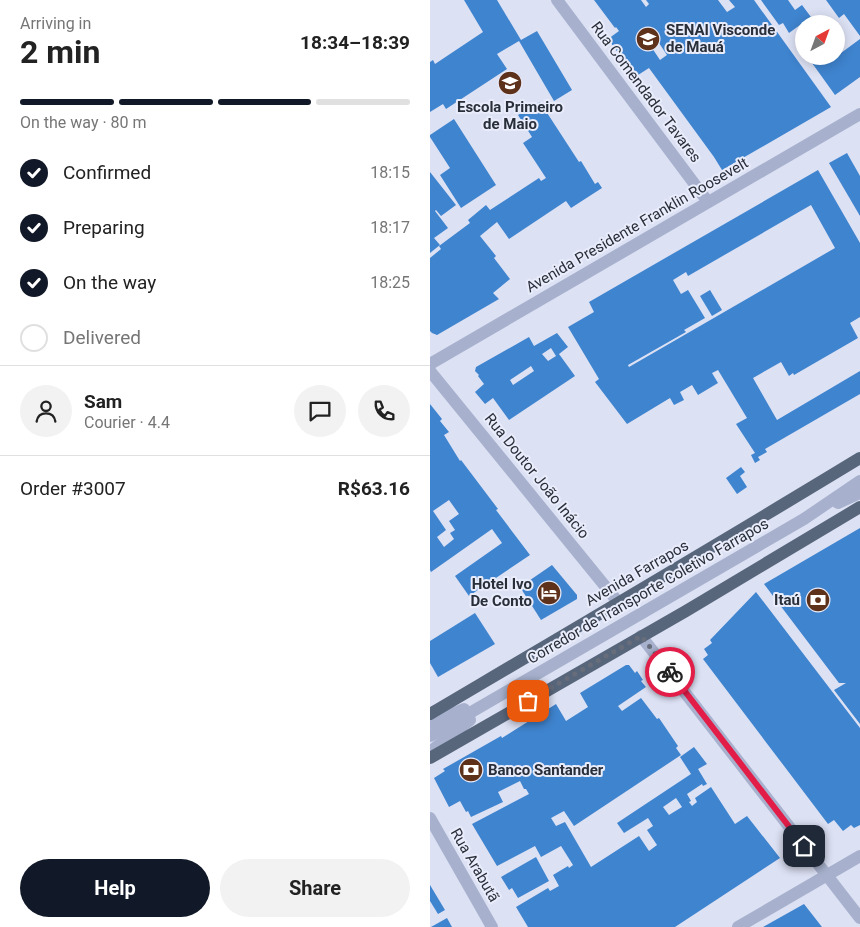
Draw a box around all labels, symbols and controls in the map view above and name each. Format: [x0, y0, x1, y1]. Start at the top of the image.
text: Arriving in [20, 14, 91, 33]
north arrow [795, 15, 845, 65]
map controls [795, 15, 845, 65]
street label: Rua Comendador Tavares [587, 18, 705, 166]
place label: SENAI Visconde de Mauá [666, 21, 775, 56]
school or university icon: SENAI Visconde de Mauá [635, 26, 661, 52]
text: 18:34–18:39 [300, 31, 410, 54]
text: 2 min [20, 33, 100, 71]
school or university icon: Escola Primeiro de Maio [497, 70, 523, 96]
place label: Escola Primeiro de Maio [457, 98, 563, 133]
text: On the way · 80 m [20, 113, 147, 132]
street label: Avenida Presidente Franklin Roosevelt [523, 154, 751, 296]
icon: check [20, 159, 48, 187]
text: Confirmed [63, 161, 151, 184]
text: 18:15 [370, 163, 410, 182]
icon: check [20, 214, 48, 242]
text: Preparing [63, 216, 145, 239]
text: 18:17 [370, 218, 410, 237]
icon: check [20, 269, 48, 297]
text: On the way [63, 271, 156, 294]
text: 18:25 [370, 273, 410, 292]
text: Delivered [63, 326, 141, 349]
button: person [20, 385, 72, 437]
button: chat [294, 385, 346, 437]
button: phone [358, 385, 410, 437]
text: Sam [84, 390, 122, 413]
street label: Rua Doutor João Inácio [481, 410, 593, 542]
text: Courier · 4.4 [84, 413, 170, 432]
text: Order #3007 [20, 477, 126, 500]
text: R$63.16 [338, 477, 410, 500]
street label: Corredor de Transporte Coletivo Farrapos [524, 514, 772, 668]
street label: Avenida Farrapos [582, 536, 692, 610]
place label: Hotel Ivo De Conto [470, 575, 532, 610]
hotel icon: Hotel Ivo De Conto [536, 580, 562, 606]
bank icon: Itaú [805, 587, 831, 613]
place label: Itaú [774, 591, 800, 609]
courier [645, 647, 695, 697]
icon: bike [656, 658, 684, 686]
pin [507, 680, 549, 722]
icon: bag [514, 687, 542, 715]
bank icon: Banco Santander [458, 757, 484, 783]
place label: Banco Santander [488, 761, 604, 779]
street label: Rua Arabutã [447, 825, 503, 905]
pin [783, 825, 825, 867]
icon: home [790, 832, 818, 860]
button: Help [20, 859, 210, 917]
button: Share [220, 859, 410, 917]

